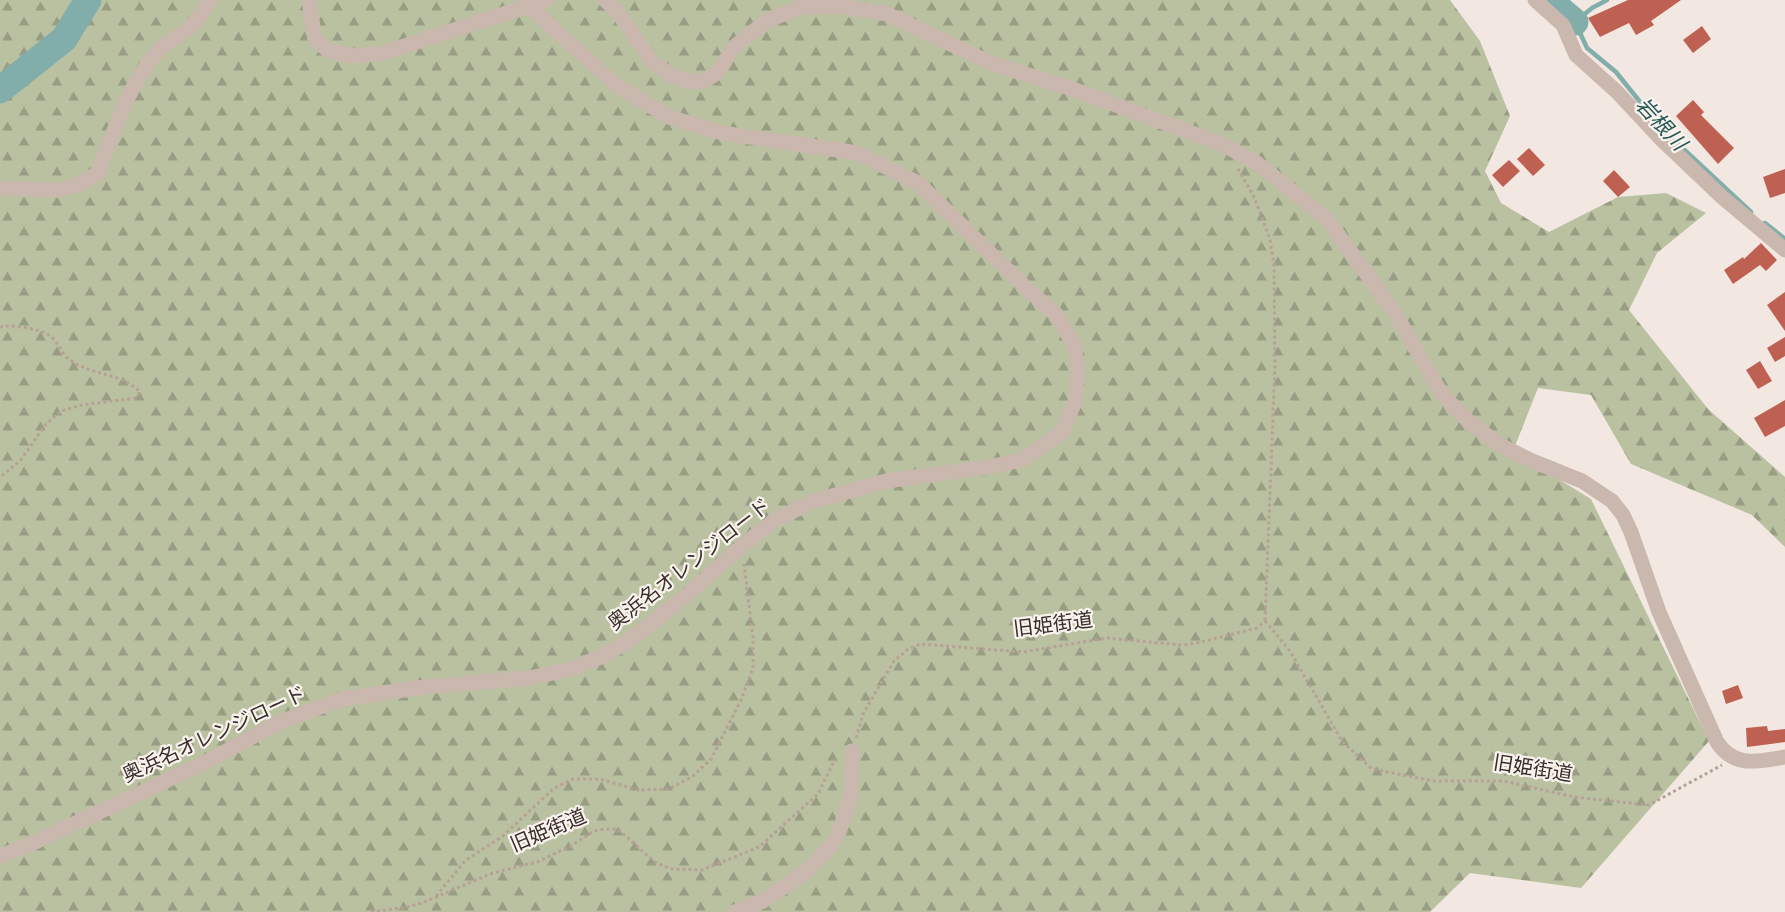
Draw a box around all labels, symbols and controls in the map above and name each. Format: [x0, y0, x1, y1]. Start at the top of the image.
water label: 岩根川 [1631, 92, 1693, 157]
street label: 奥浜名オレンジロード [603, 493, 775, 635]
street label: 旧姫街道 [1012, 607, 1094, 641]
street label: 奥浜名オレンジロード [118, 681, 310, 787]
street label: 旧姫街道 [1492, 750, 1574, 786]
street label: 旧姫街道 [506, 803, 590, 857]

